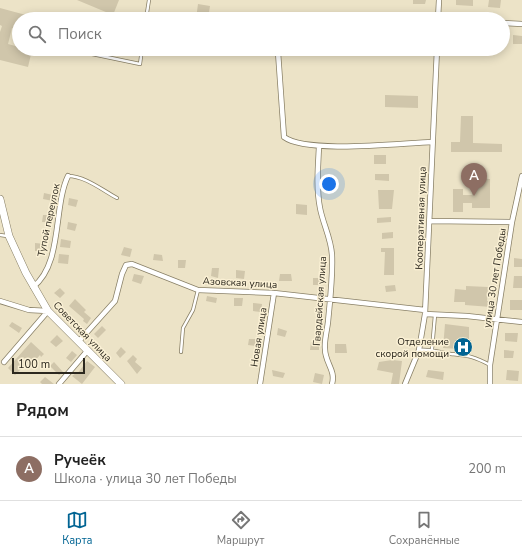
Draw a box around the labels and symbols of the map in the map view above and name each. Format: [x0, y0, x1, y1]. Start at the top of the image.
pin: A [461, 163, 487, 196]
street label: Кооперативная улица [412, 166, 430, 270]
your location [319, 174, 339, 194]
street label: Тупой переулок [34, 182, 64, 258]
street label: улица 30 лет Победы [480, 227, 510, 329]
street label: Гвардейская улица [310, 256, 330, 346]
street label: Азовская улица [202, 274, 278, 292]
street label: Советская улица [50, 298, 115, 365]
street label: Новая улица [247, 306, 271, 368]
place label: Отделение скорой помощи [376, 335, 449, 361]
hospital icon: Отделение скорой помощи [452, 336, 474, 358]
scale bar [12, 356, 85, 375]

